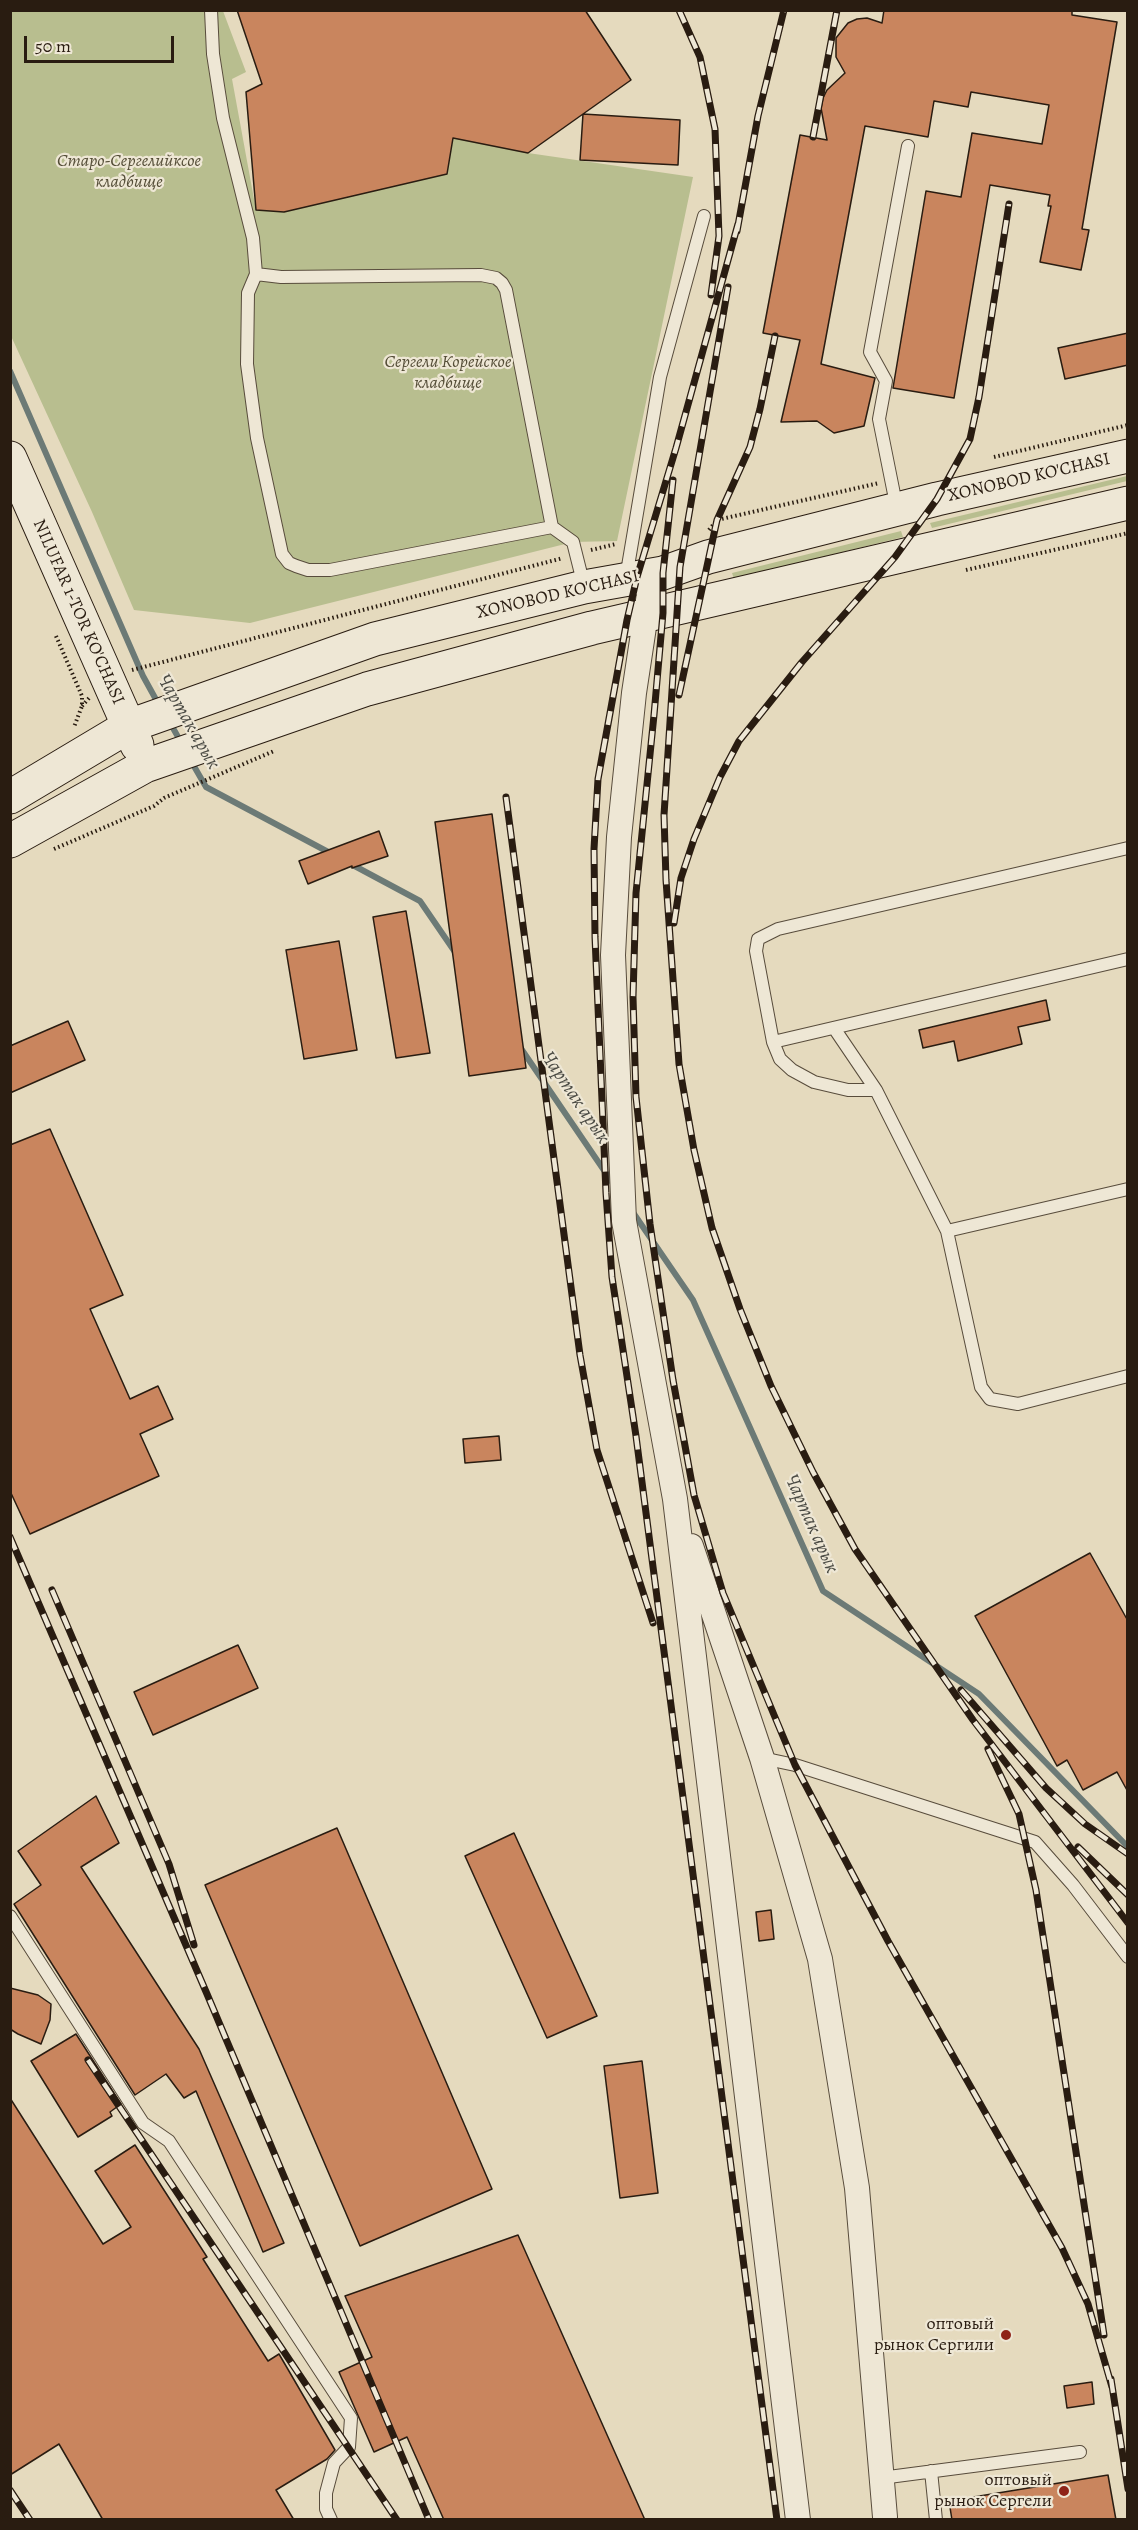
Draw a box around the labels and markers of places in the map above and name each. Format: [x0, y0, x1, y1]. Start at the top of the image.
place label: оптовый рынок Сергили [874, 2314, 994, 2356]
marker: оптовый рынок Сергили [999, 2328, 1013, 2342]
place label: оптовый рынок Сергели [934, 2470, 1052, 2512]
marker: оптовый рынок Сергели [1057, 2484, 1071, 2498]

